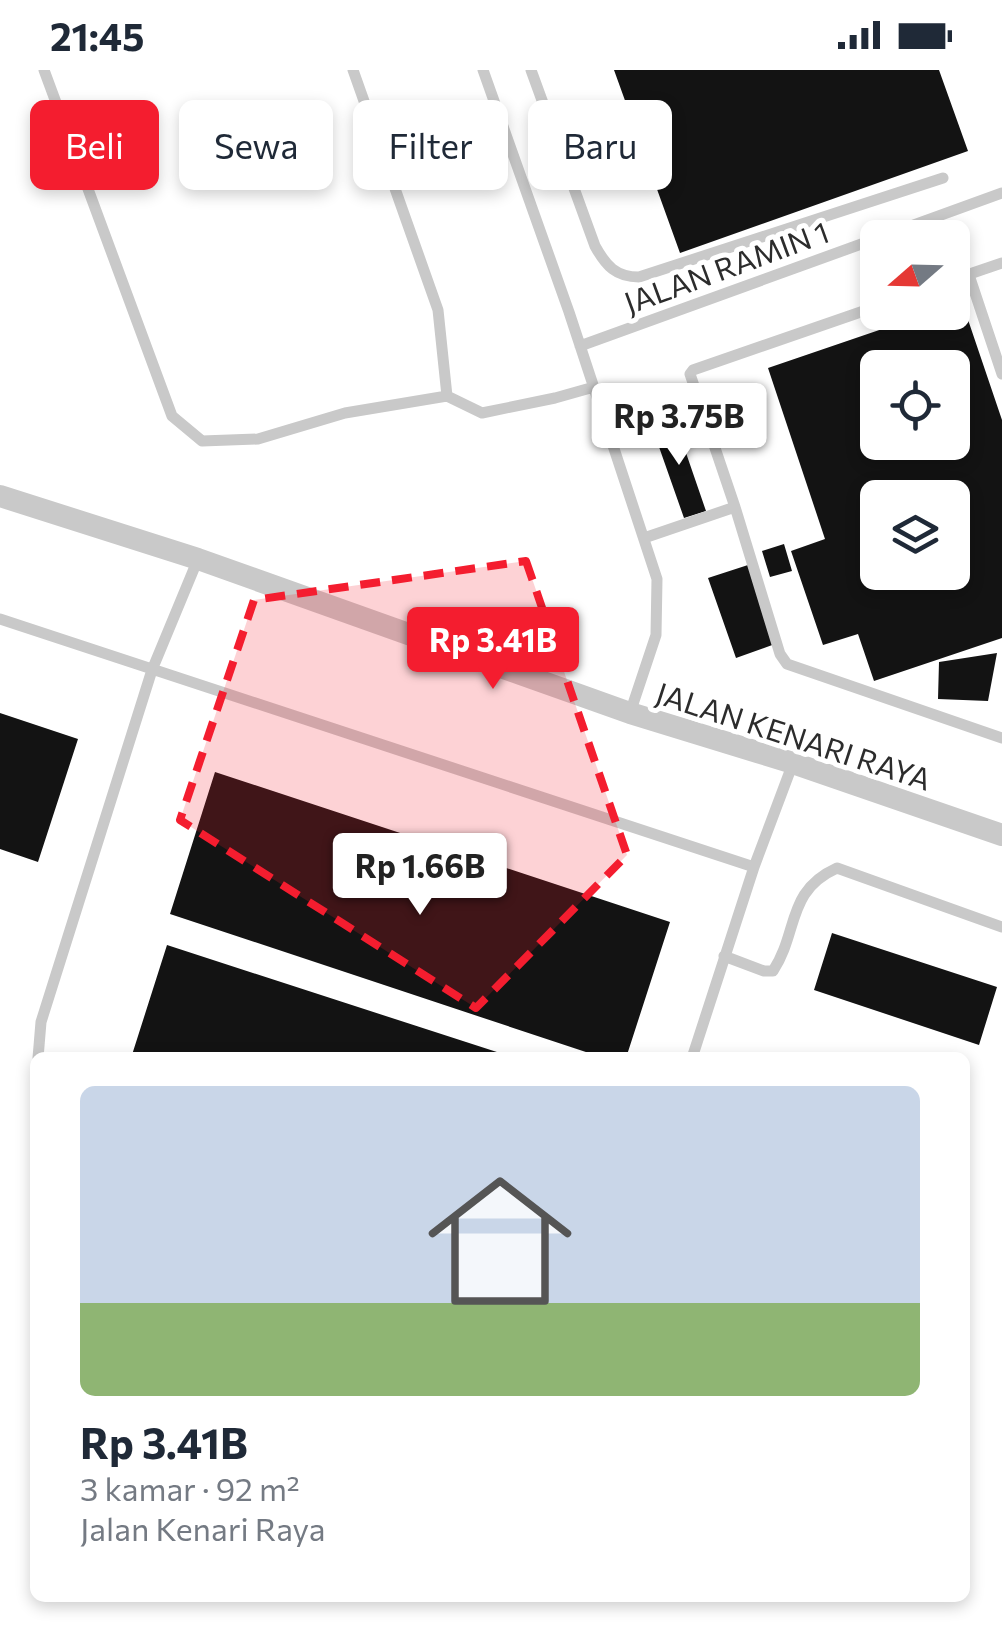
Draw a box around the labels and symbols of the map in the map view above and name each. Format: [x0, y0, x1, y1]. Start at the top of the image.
street label: JALAN RAMIN 1 [619, 212, 833, 320]
north arrow [860, 220, 970, 330]
pin: Rp 3.75B [576, 383, 782, 468]
pin: Rp 3.41B [390, 607, 596, 692]
street label: JALAN KENARI RAYA [652, 673, 936, 797]
pin: Rp 1.66B [317, 833, 523, 918]

